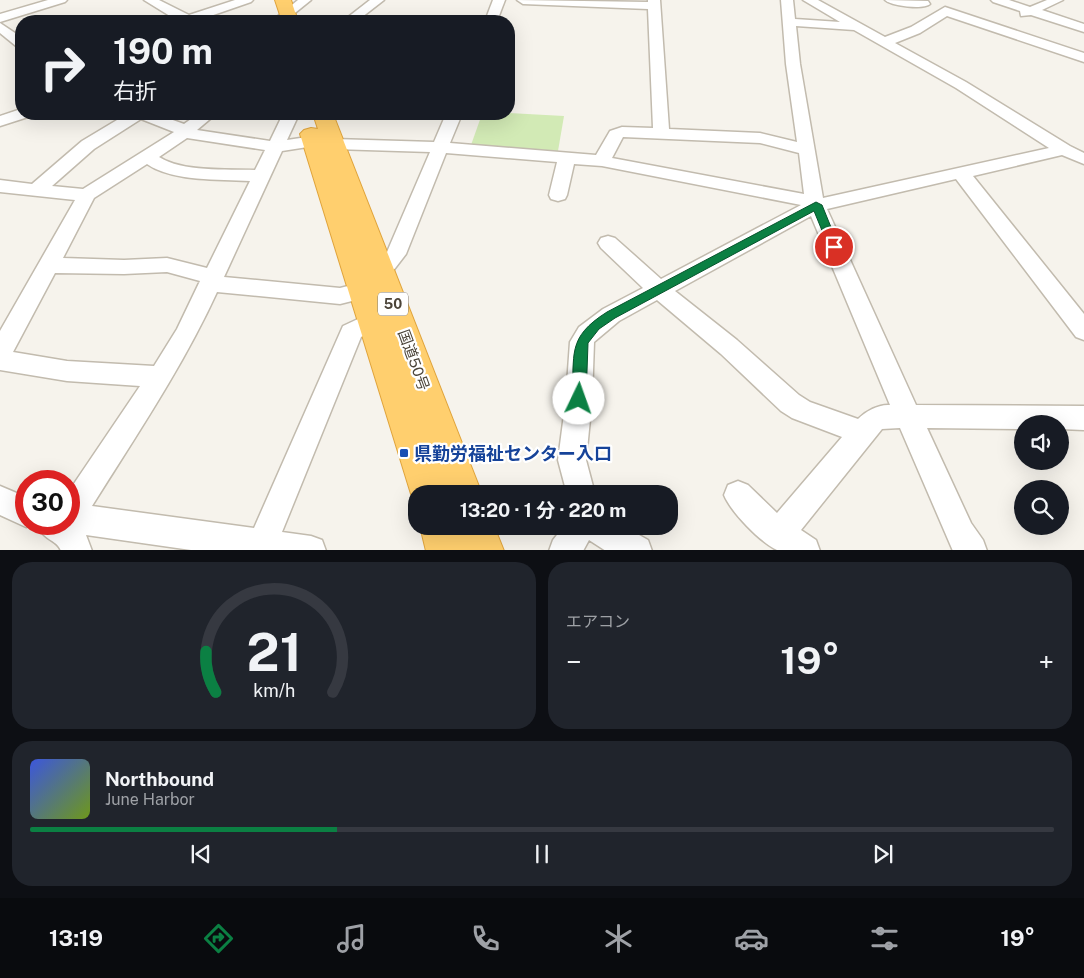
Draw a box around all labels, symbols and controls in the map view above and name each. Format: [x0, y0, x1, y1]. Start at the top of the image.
text: 190 m [113, 31, 213, 72]
icon: right [30, 35, 95, 100]
text: 右折 [113, 78, 157, 104]
pin [813, 226, 855, 268]
icon: arrive [820, 233, 848, 261]
road number: 50 [378, 292, 408, 316]
street label: 国道50号 [395, 327, 433, 393]
position arrow [552, 372, 604, 424]
map controls [1014, 415, 1069, 535]
button: sound [1014, 415, 1069, 470]
place label: 県勤労福祉センター入口 [414, 443, 612, 464]
marker: 県勤労福祉センター入口 [398, 447, 410, 459]
speed limit sign: 30 [15, 470, 80, 535]
button: search [1014, 480, 1069, 535]
text: 13:20 · 1 分 · 220 m [460, 499, 626, 521]
text: エアコン [566, 612, 630, 631]
text: 21 [246, 622, 302, 683]
text: 19° [780, 638, 840, 683]
text: − [566, 645, 582, 678]
text: + [1038, 645, 1054, 678]
text: km/h [253, 680, 295, 701]
text: Northbound [105, 768, 214, 790]
text: June Harbor [105, 790, 195, 809]
icon: previous [187, 840, 215, 868]
icon: pause [528, 840, 556, 868]
icon: next [869, 840, 897, 868]
icon: directions [201, 921, 236, 956]
icon: music [334, 921, 369, 956]
icon: phone [468, 921, 503, 956]
icon: climate [601, 921, 636, 956]
icon: car [734, 921, 769, 956]
icon: filters [867, 921, 902, 956]
text: 13:19 [49, 925, 103, 951]
text: 19° [1001, 925, 1035, 951]

